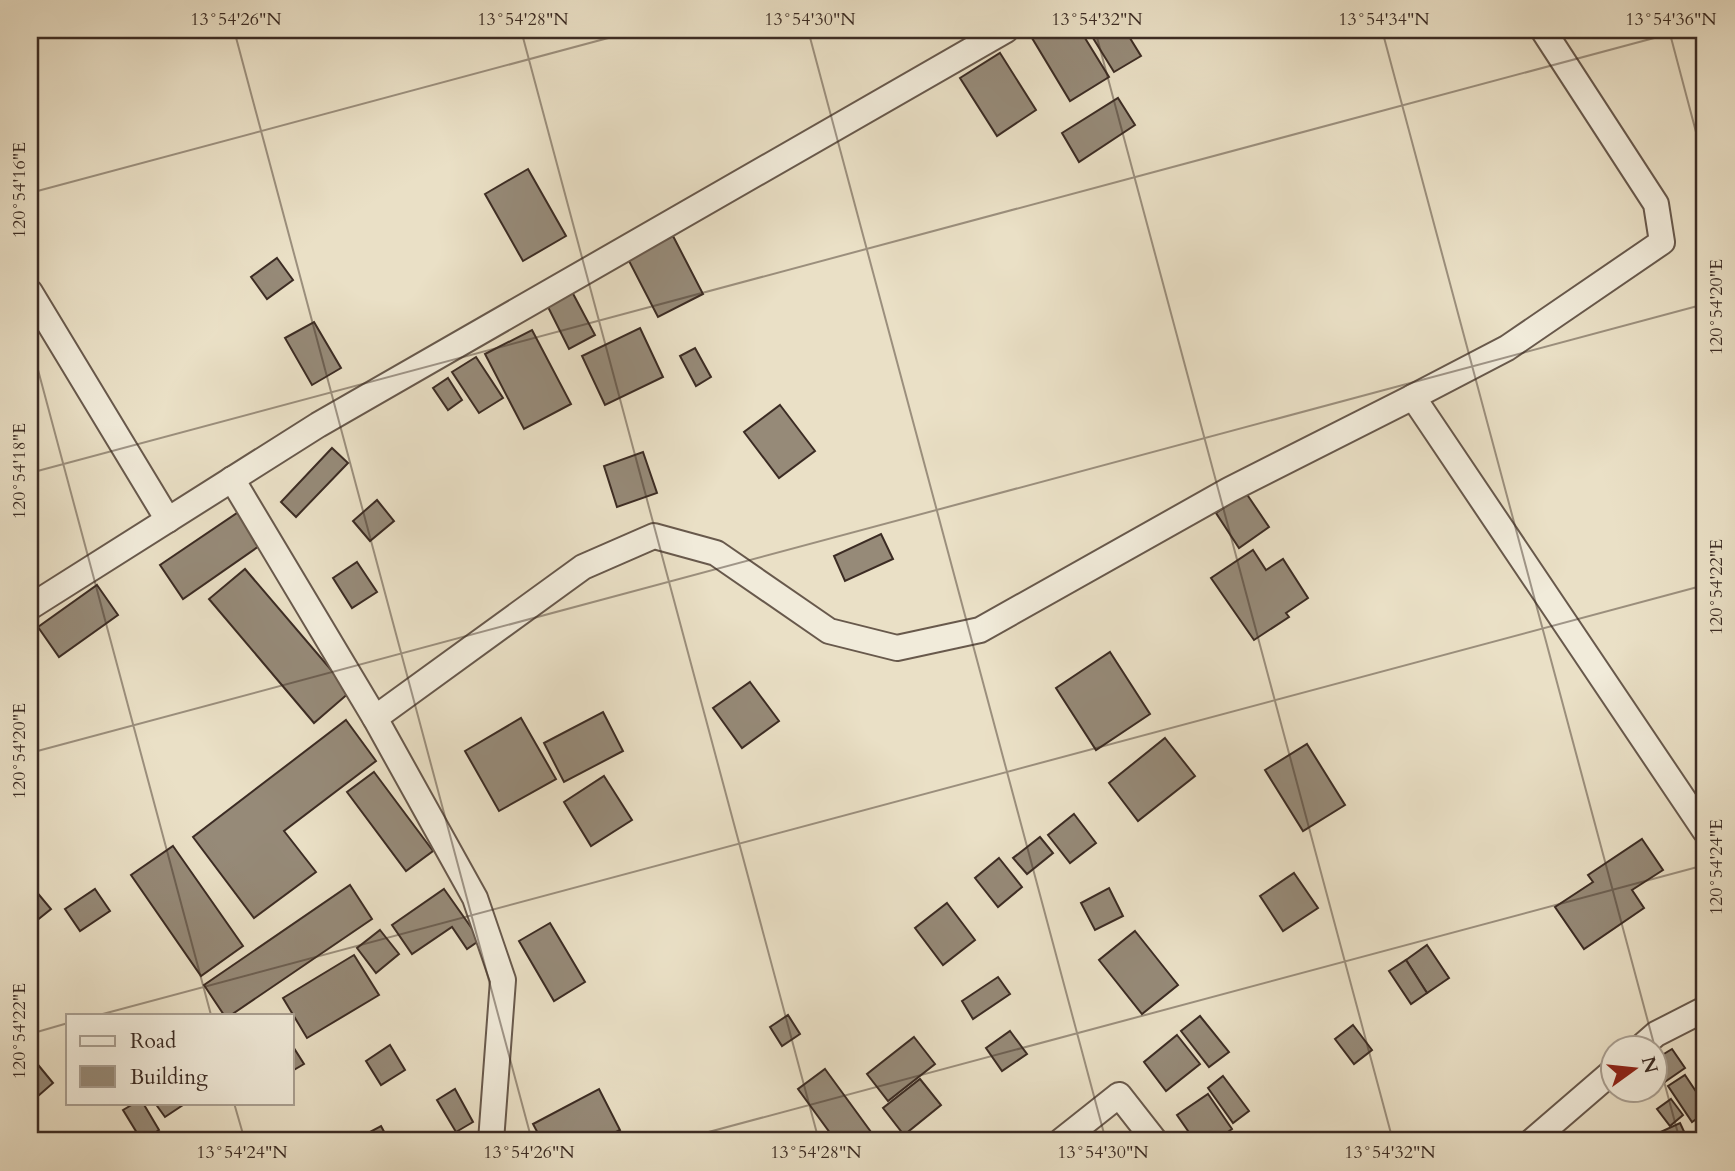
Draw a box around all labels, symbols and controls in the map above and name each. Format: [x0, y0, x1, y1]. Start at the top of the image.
text: 13°54'26"N [190, 7, 282, 32]
text: 13°54'28"N [477, 7, 569, 32]
text: 13°54'30"N [764, 7, 856, 32]
text: 13°54'32"N [1051, 7, 1143, 32]
text: 13°54'34"N [1338, 7, 1430, 32]
text: 13°54'36"N [1625, 7, 1717, 32]
text: 120°54'16"E [7, 142, 32, 238]
text: 120°54'20"E [1704, 259, 1729, 355]
text: 120°54'18"E [7, 423, 32, 519]
text: 120°54'22"E [1704, 539, 1729, 635]
text: 120°54'20"E [7, 703, 32, 799]
text: 120°54'24"E [1704, 819, 1729, 915]
text: 120°54'22"E [7, 983, 32, 1079]
legend [66, 1014, 294, 1104]
text: Road [130, 1027, 176, 1056]
north arrow [1598, 1034, 1668, 1104]
text: N [1635, 1054, 1664, 1077]
text: Building [130, 1063, 208, 1092]
text: 13°54'24"N [196, 1140, 288, 1165]
text: 13°54'26"N [483, 1140, 575, 1165]
text: 13°54'28"N [770, 1140, 862, 1165]
text: 13°54'30"N [1057, 1140, 1149, 1165]
text: 13°54'32"N [1344, 1140, 1436, 1165]

